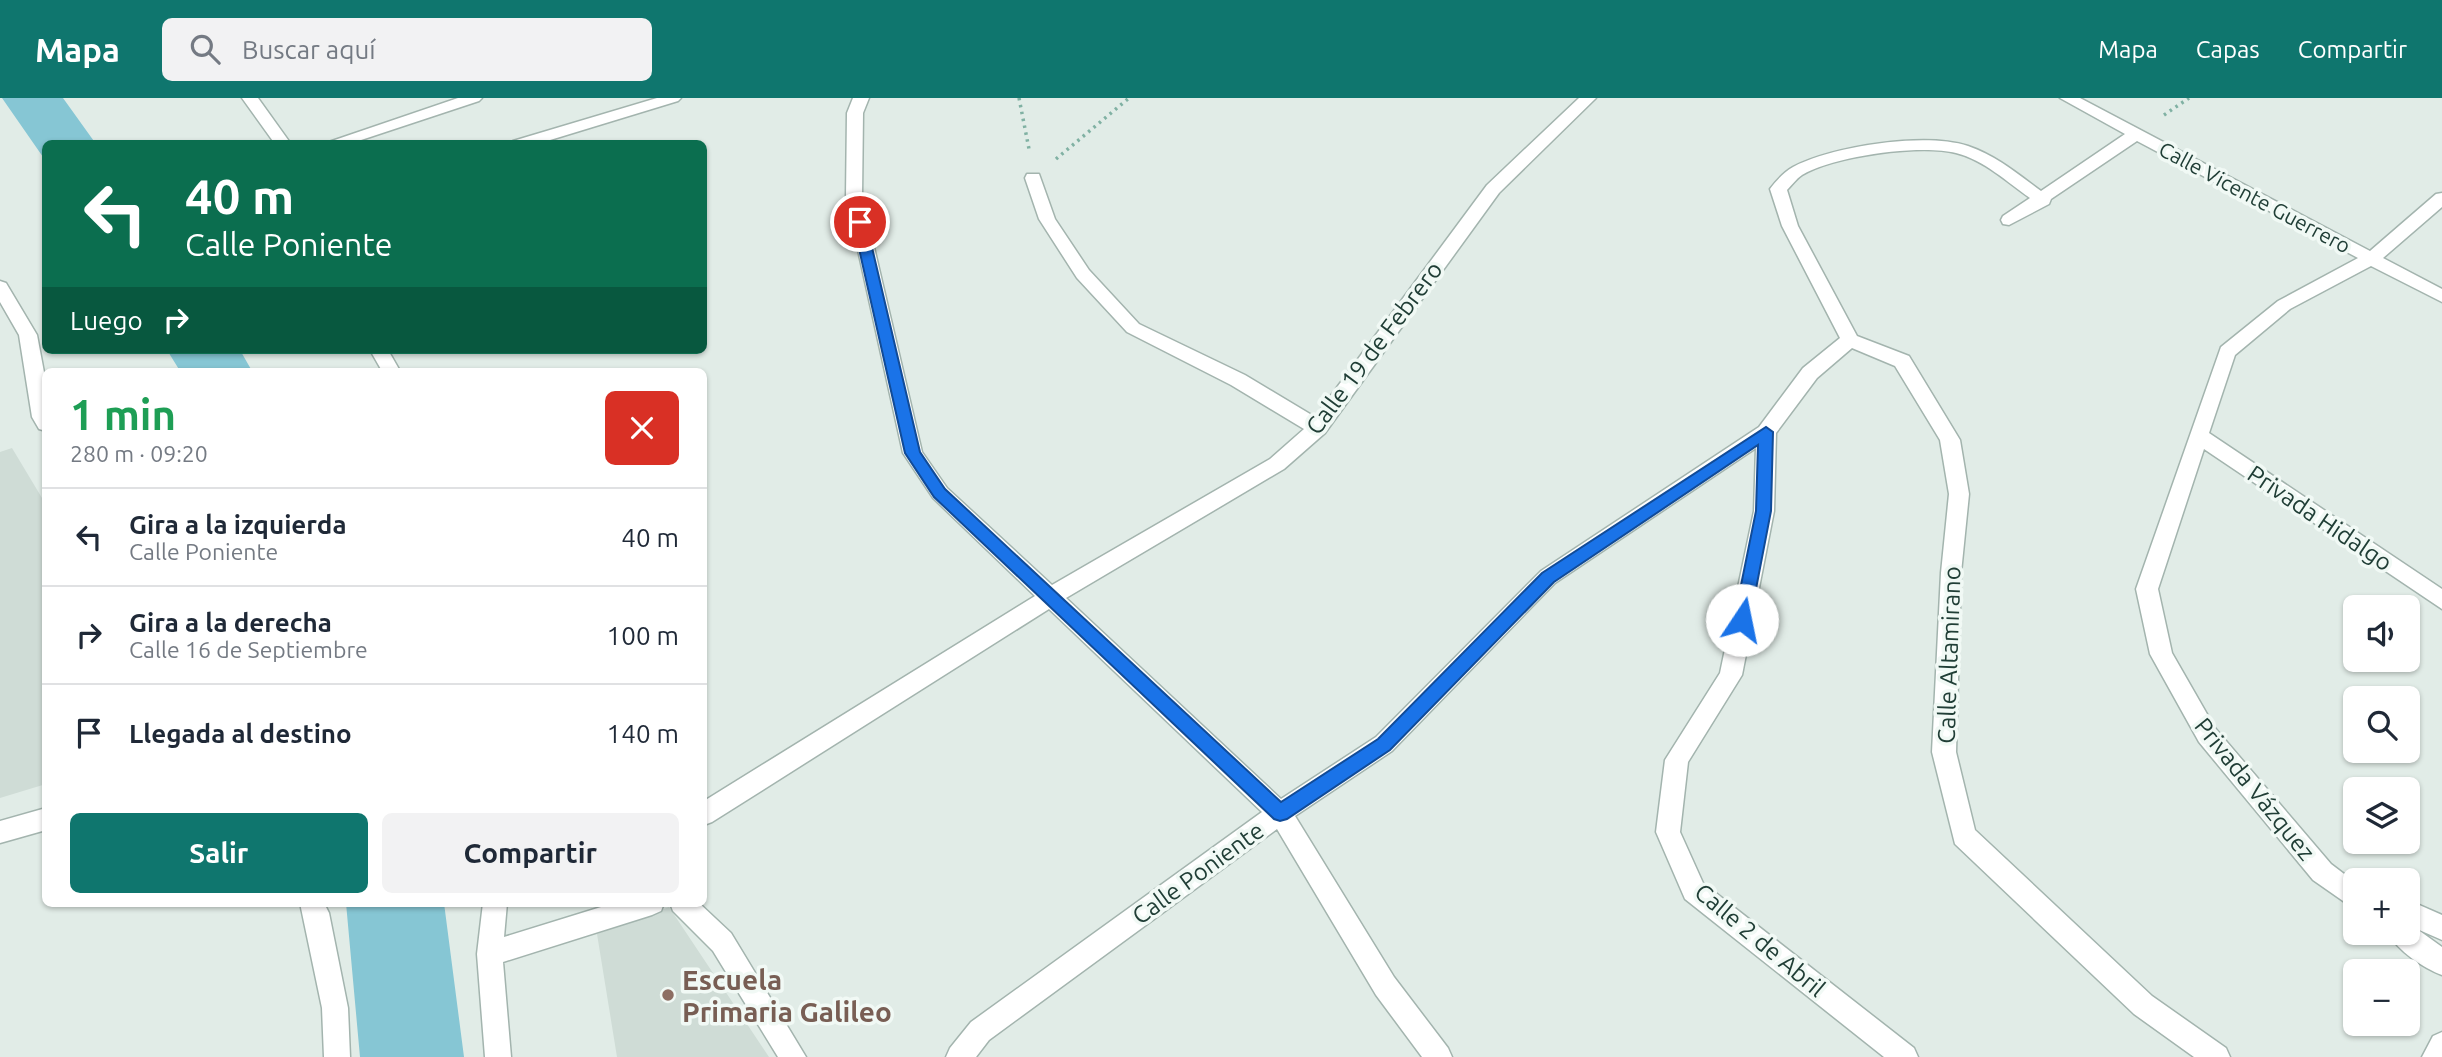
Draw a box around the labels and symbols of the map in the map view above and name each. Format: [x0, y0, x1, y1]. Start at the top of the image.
street label: Calle Vicente Guerrero [2155, 136, 2355, 258]
pin [830, 192, 890, 252]
street label: Calle 19 de Febrero [1300, 256, 1448, 440]
street label: Privada Hidalgo [2243, 460, 2397, 576]
street label: Calle Altamirano [1932, 566, 1966, 744]
position arrow [1705, 583, 1779, 657]
street label: Privada Vázquez [2189, 712, 2321, 866]
street label: Calle Poniente [1127, 816, 1269, 930]
street label: Calle 2 de Abril [1690, 878, 1830, 1002]
place label: Escuela Primaria Galileo [682, 964, 892, 1027]
marker: Escuela Primaria Galileo [660, 987, 676, 1003]

